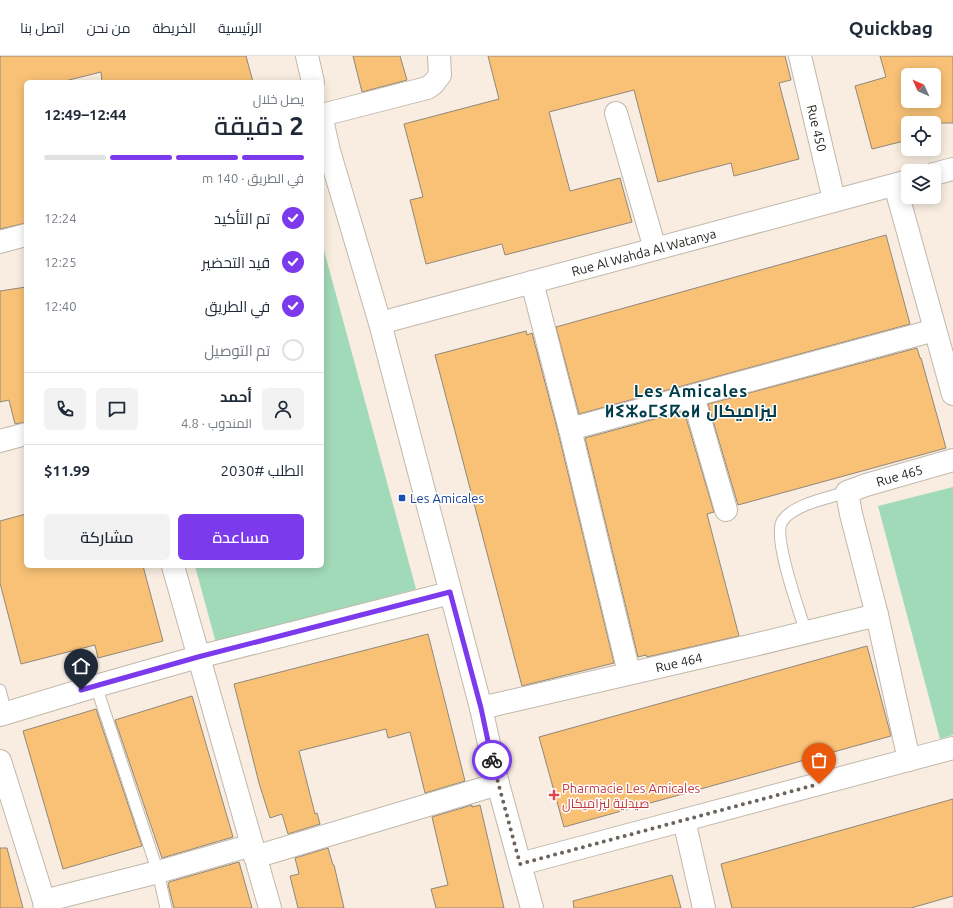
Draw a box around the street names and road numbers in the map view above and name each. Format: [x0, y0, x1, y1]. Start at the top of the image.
street label: Rue 450 [805, 103, 829, 153]
street label: Rue Al Wahda Al Watanya [570, 226, 717, 278]
street label: Rue 465 [874, 462, 924, 489]
street label: Rue 464 [654, 650, 704, 674]

